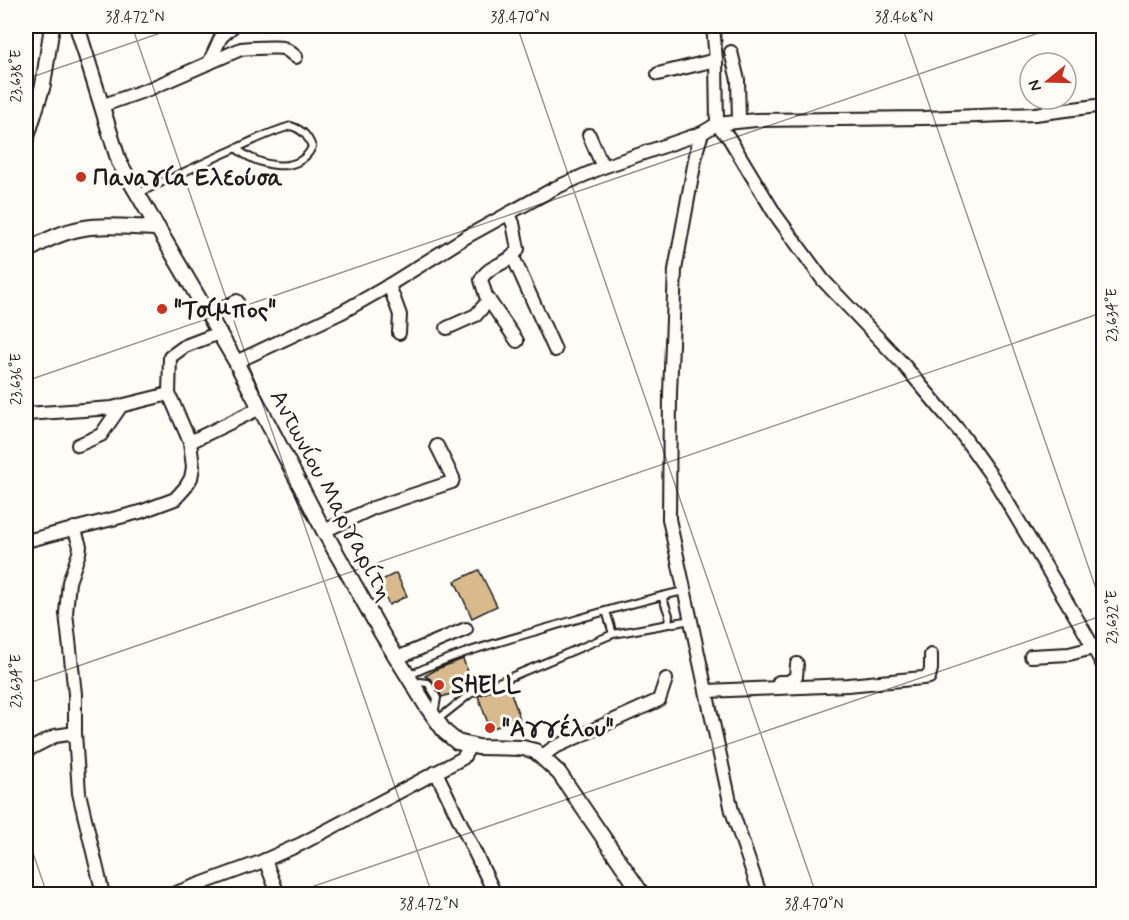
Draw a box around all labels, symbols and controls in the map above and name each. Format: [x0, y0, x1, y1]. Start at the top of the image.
text: 38.472°N [106, 8, 164, 28]
text: 38.470°N [491, 8, 549, 28]
text: 38.468°N [875, 8, 933, 28]
text: 23.638°E [7, 49, 27, 103]
north arrow [1018, 51, 1078, 111]
text: N [1024, 77, 1047, 94]
place label: Παναγία Ελεούσα [93, 163, 283, 194]
marker: Παναγία Ελεούσα [74, 170, 88, 184]
text: 23.634°E [1103, 288, 1123, 342]
place label: "Τσίμπος" [174, 295, 276, 326]
marker: "Τσίμπος" [155, 302, 169, 316]
text: 23.636°E [7, 353, 27, 405]
street label: Αντωνίου Μαργαρίτη [262, 385, 400, 607]
text: 23.632°E [1103, 590, 1123, 644]
text: 23.634°E [7, 654, 27, 708]
place label: SHELL [451, 671, 522, 702]
marker: SHELL [432, 678, 446, 692]
place label: "Αγγέλου" [502, 713, 614, 745]
marker: "Αγγέλου" [483, 721, 497, 735]
text: 38.472°N [400, 895, 458, 915]
text: 38.470°N [785, 895, 843, 915]

